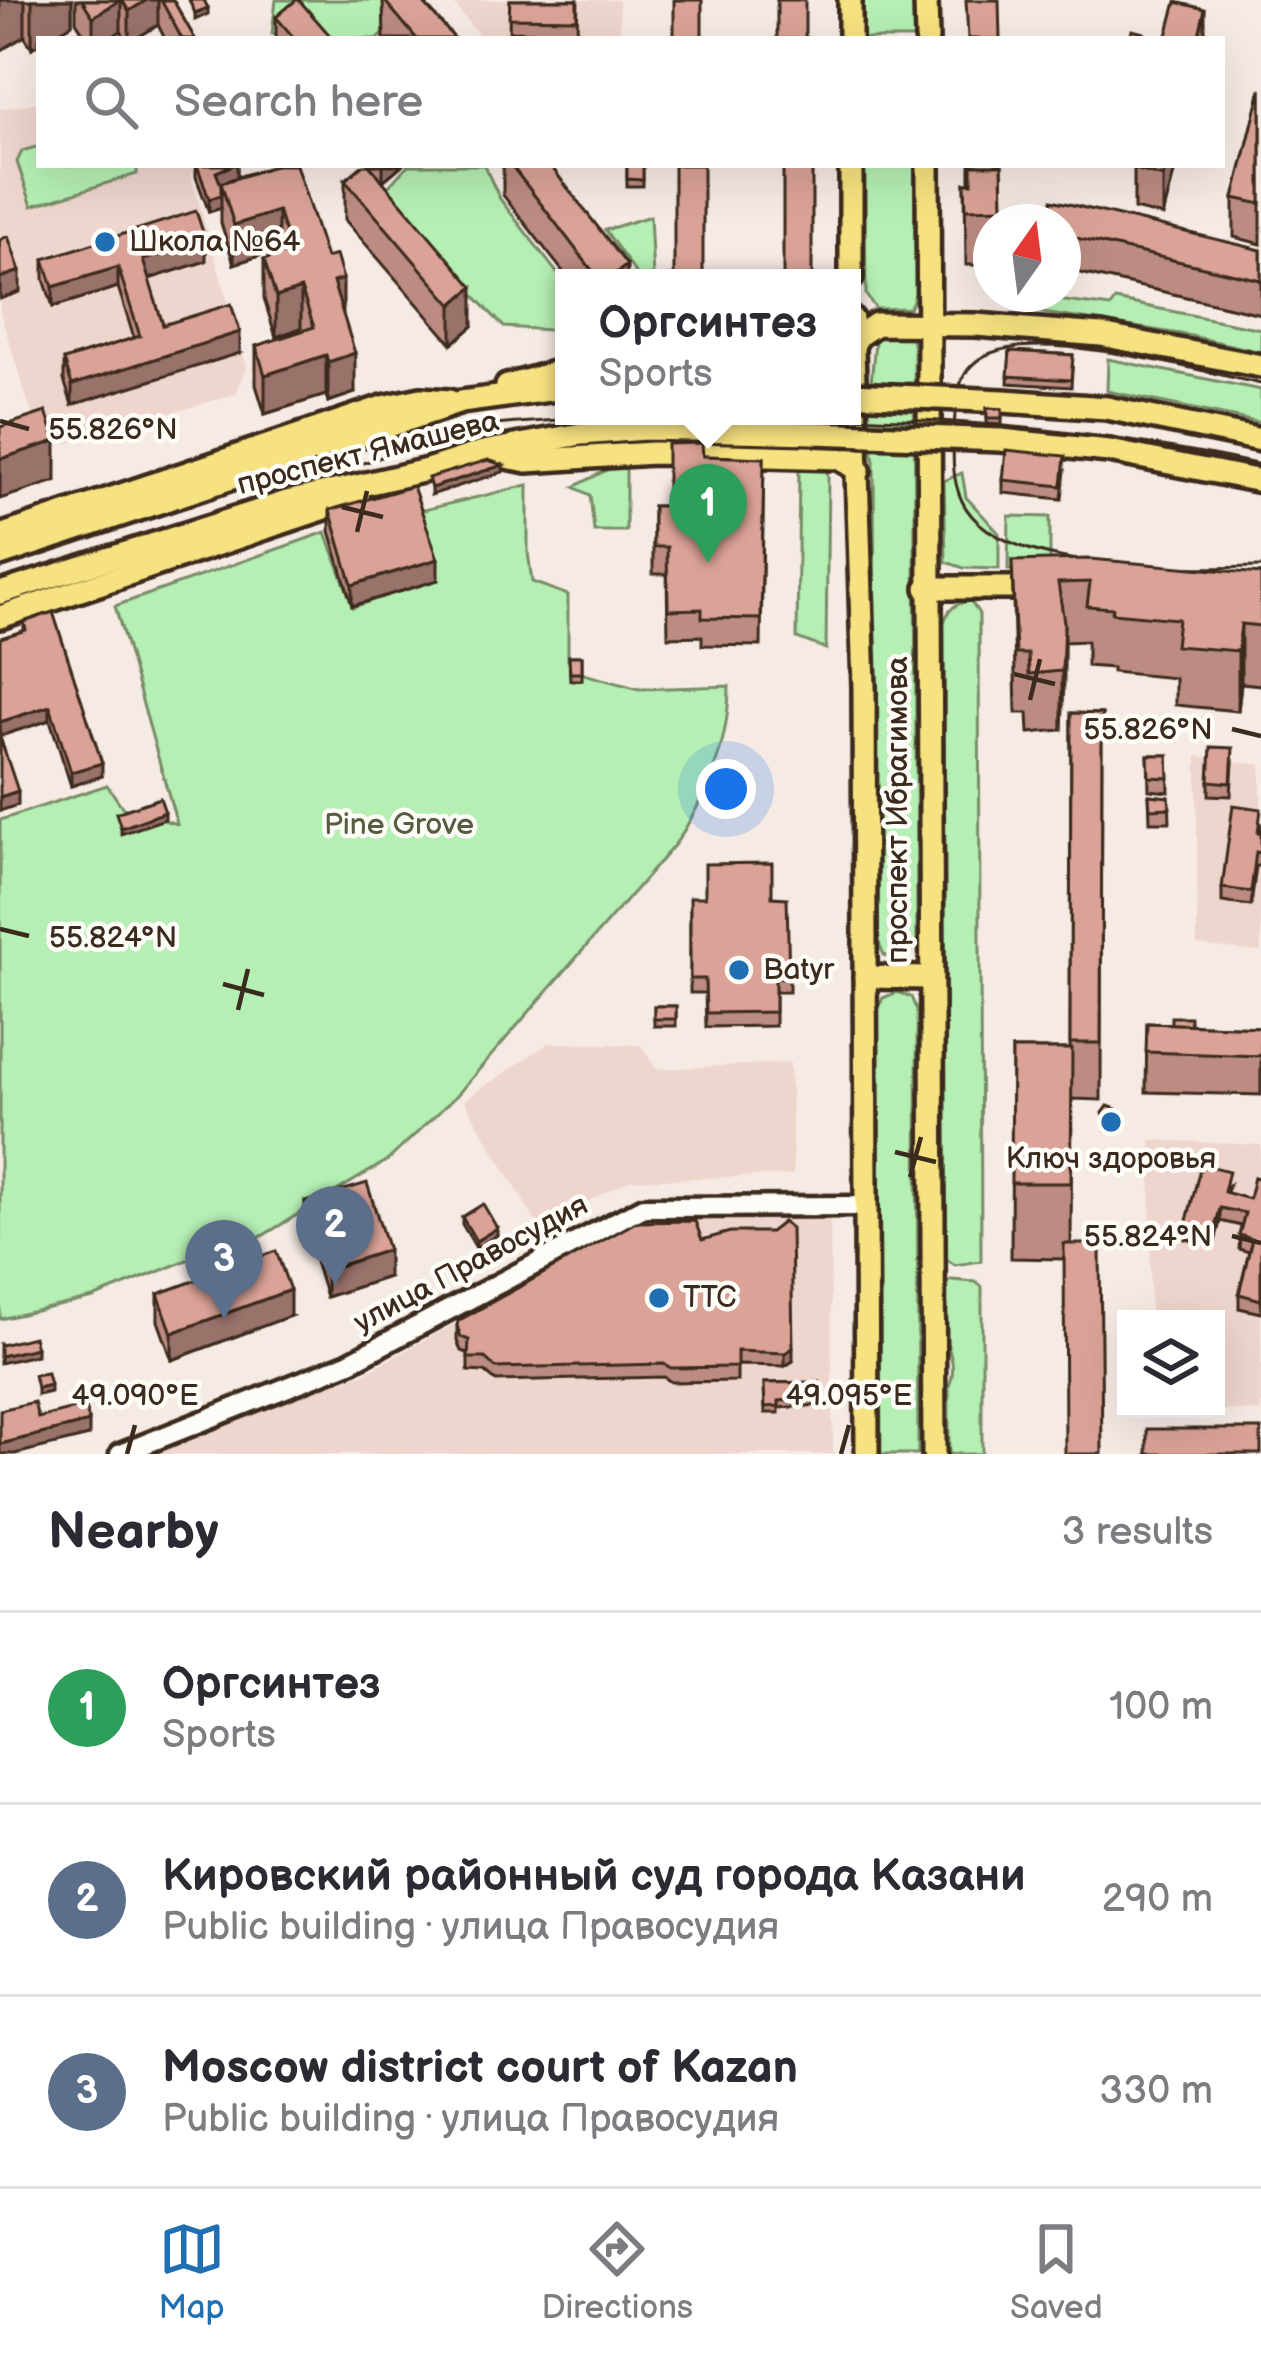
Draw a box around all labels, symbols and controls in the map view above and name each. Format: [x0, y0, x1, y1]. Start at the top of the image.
search box [36, 36, 1225, 168]
icon: search [78, 69, 144, 135]
text: Search here [174, 75, 423, 130]
north arrow [973, 204, 1081, 312]
place label: Школа №64 [129, 224, 301, 260]
marker: Школа №64 [92, 229, 118, 255]
popup [555, 269, 861, 425]
text: Оргсинтез [599, 296, 817, 351]
text: Sports [599, 351, 713, 398]
street label: проспект Ямашева [233, 403, 503, 503]
text: 55.826°N [48, 412, 178, 448]
pin: 1 [669, 464, 747, 563]
street label: проспект Ибрагимова [880, 656, 916, 964]
text: 55.826°N [1083, 712, 1213, 748]
your location [696, 759, 756, 819]
park label: Pine Grove [324, 807, 474, 843]
text: 55.824°N [49, 920, 177, 956]
place label: Batyr [763, 952, 835, 988]
marker: Batyr [726, 957, 752, 983]
marker: Ключ здоровья [1098, 1109, 1124, 1135]
place label: Ключ здоровья [1006, 1141, 1216, 1177]
pin: 2 [296, 1186, 374, 1285]
street label: улица Правосудия [348, 1187, 594, 1341]
text: 55.824°N [1084, 1219, 1212, 1255]
pin: 3 [185, 1220, 263, 1319]
place label: ТТС [683, 1280, 737, 1316]
marker: ТТС [646, 1285, 672, 1311]
map controls [1117, 1310, 1225, 1418]
button: layers [1117, 1310, 1225, 1418]
text: 49.090°E [71, 1378, 199, 1414]
text: 49.095°E [786, 1378, 912, 1414]
text: Nearby [48, 1502, 219, 1563]
text: 3 results [1061, 1509, 1213, 1556]
text: Оргсинтез [162, 1657, 380, 1712]
text: 1 [79, 1684, 95, 1731]
text: 100 m [1109, 1684, 1213, 1731]
text: Sports [162, 1712, 276, 1759]
text: Кировский районный суд города Казани [162, 1849, 1026, 1904]
text: 2 [75, 1876, 99, 1923]
text: 290 m [1102, 1876, 1213, 1923]
text: Public building · улица Правосудия [162, 1904, 779, 1951]
text: Moscow district court of Kazan [162, 2041, 798, 2096]
text: 3 [76, 2068, 98, 2115]
text: 330 m [1099, 2068, 1213, 2115]
text: Public building · улица Правосудия [162, 2096, 779, 2143]
tab: Map [158, 2216, 225, 2328]
tab: Directions [541, 2216, 693, 2328]
tab: Saved [1010, 2216, 1103, 2328]

